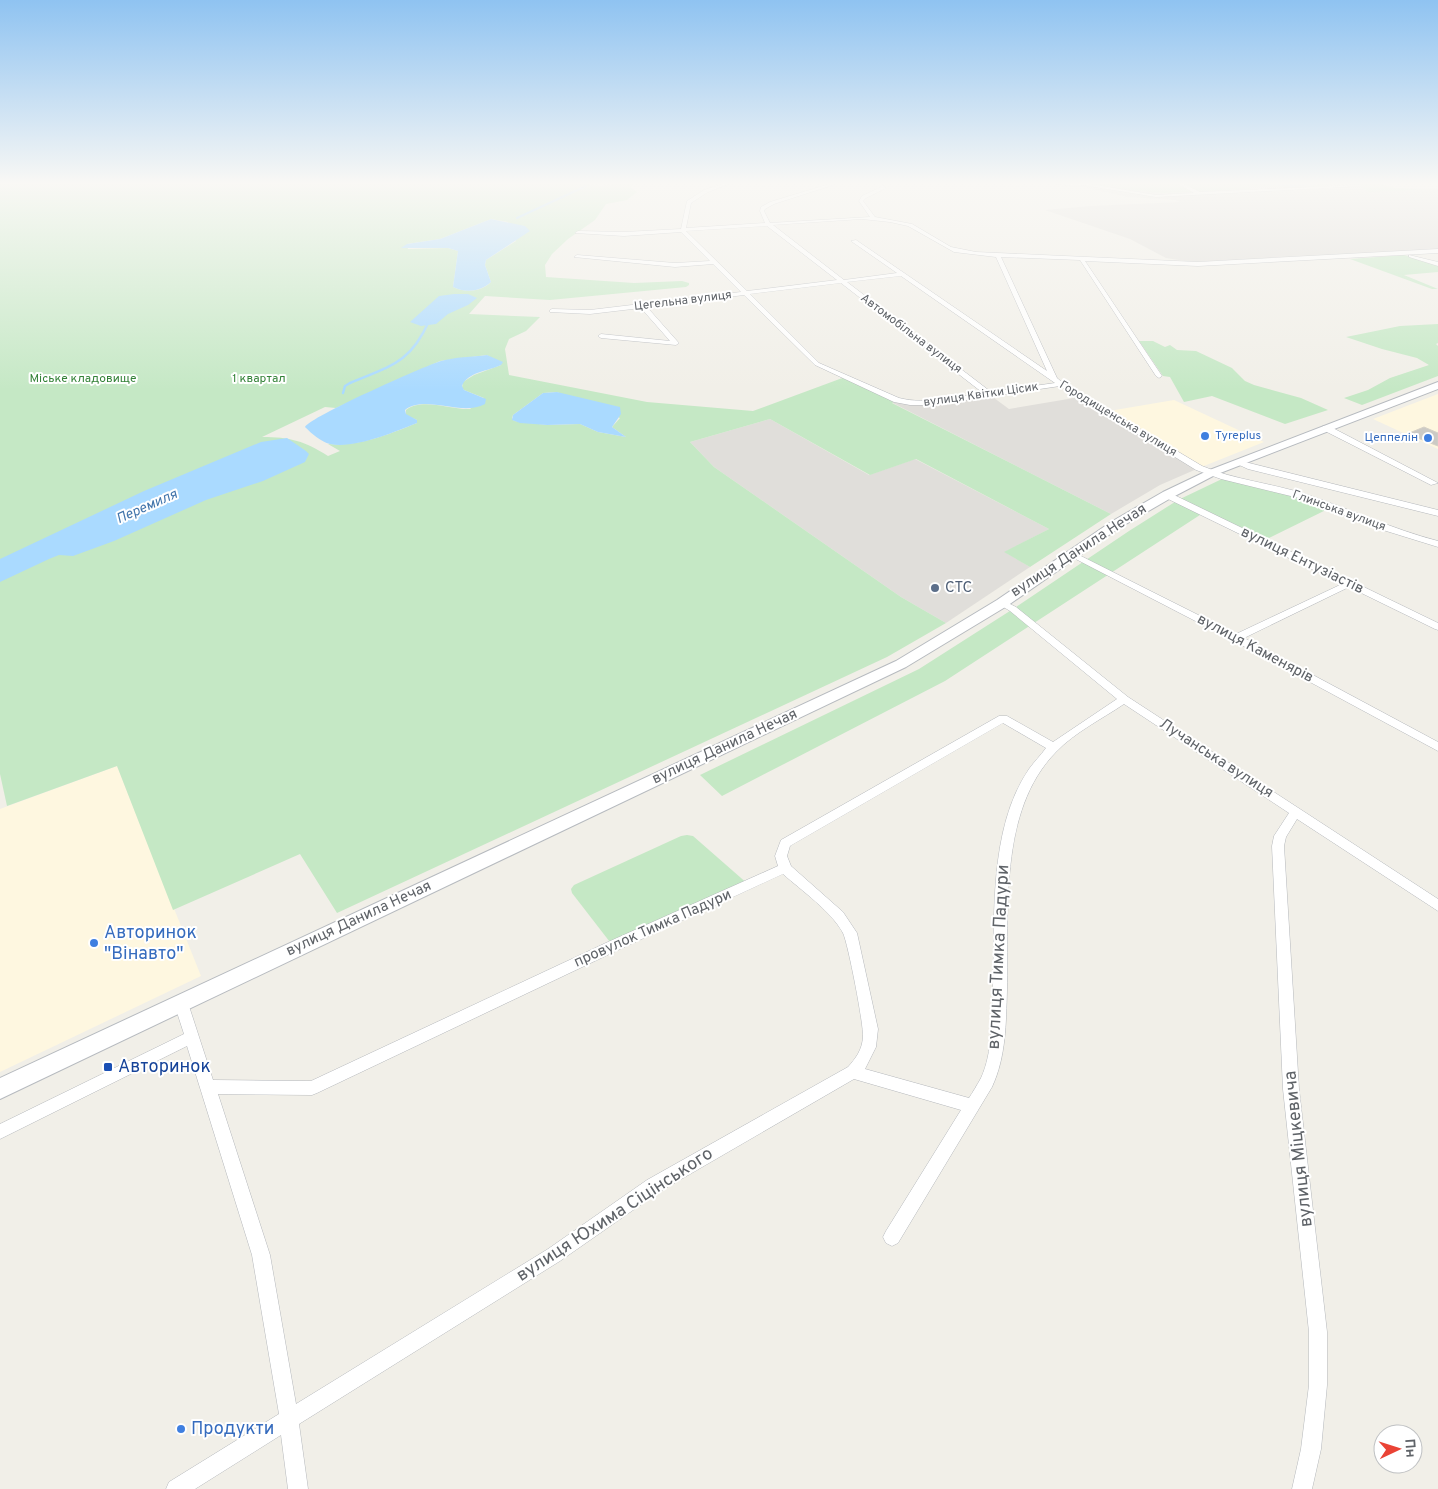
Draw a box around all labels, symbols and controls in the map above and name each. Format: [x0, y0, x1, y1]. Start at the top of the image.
street label: Цегельна вулиця [633, 287, 733, 315]
street label: Автомобільна вулиця [857, 291, 965, 377]
park label: Міське кладовище [29, 371, 137, 387]
park label: 1 квартал [232, 371, 286, 387]
street label: Городищенська вулиця [1056, 377, 1180, 461]
street label: вулиця Квітки Цісик [922, 379, 1040, 411]
place label: Tyreplus [1215, 428, 1261, 444]
marker: Tyreplus [1199, 430, 1211, 442]
place label: Цеппелін [1365, 430, 1418, 446]
marker: Цеппелін [1422, 432, 1434, 444]
water label: Перемиля [114, 486, 181, 528]
street label: Глинська вулиця [1290, 487, 1388, 535]
street label: вулиця Данила Нечая [1007, 500, 1151, 602]
street label: вулиця Ентузіастів [1237, 523, 1367, 599]
place label: СТС [945, 579, 972, 598]
marker: СТС [929, 582, 941, 594]
street label: вулиця Каменярів [1193, 610, 1317, 688]
street label: вулиця Данила Нечая [649, 705, 801, 789]
street label: Лучанська вулиця [1155, 715, 1277, 803]
street label: вулиця Тимка Падури [983, 864, 1015, 1050]
street label: вулиця Данила Нечая [283, 877, 435, 961]
street label: провулок Тимка Падури [571, 886, 735, 972]
place label: Авторинок "Вінавто" [104, 922, 197, 966]
marker: Авторинок "Вінавто" [88, 937, 100, 949]
place label: Авторинок [118, 1056, 211, 1079]
marker: Авторинок [102, 1061, 114, 1073]
street label: вулиця Міцкевича [1279, 1070, 1319, 1228]
street label: вулиця Юхима Сіцінського [512, 1143, 718, 1287]
place label: Продукти [191, 1418, 274, 1441]
marker: Продукти [175, 1423, 187, 1435]
north arrow [1373, 1424, 1423, 1474]
text: Пн [1400, 1438, 1419, 1458]

